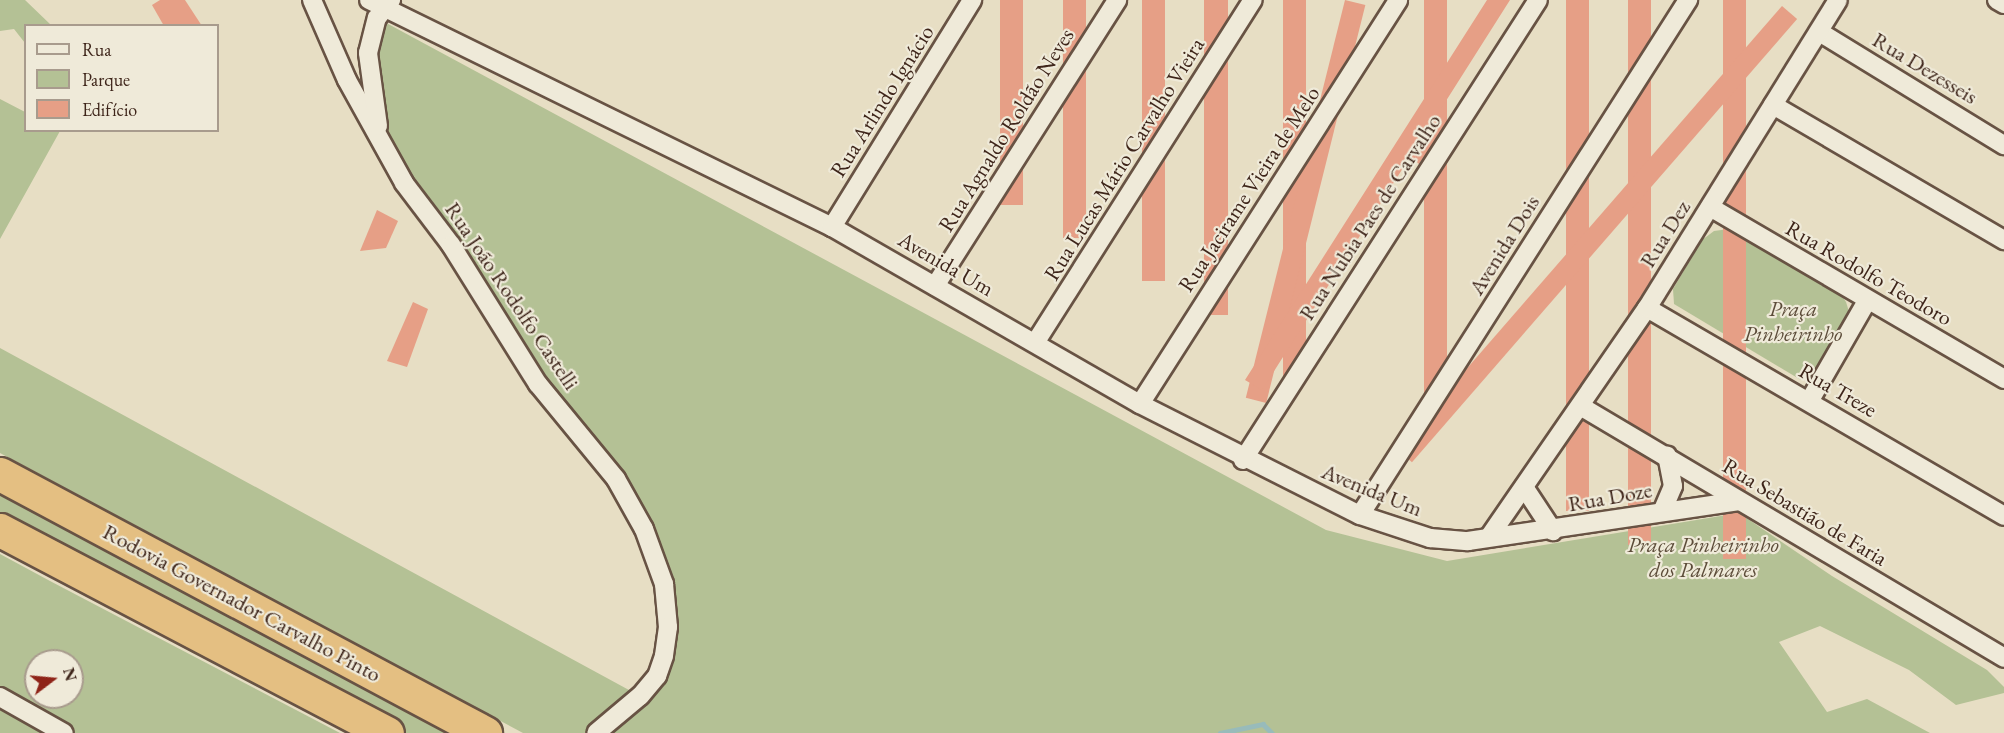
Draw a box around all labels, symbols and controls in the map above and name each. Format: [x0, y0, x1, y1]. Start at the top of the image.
street label: Rua Arlindo Ignácio [825, 20, 939, 182]
street label: Rua Agnaldo Roldão Neves [933, 23, 1079, 237]
legend [24, 24, 219, 132]
street label: Rua Dezesseis [1868, 26, 1982, 110]
street label: Rua Lucas Mário Carvalho Vieira [1038, 33, 1210, 285]
text: Rua [82, 38, 112, 61]
text: Parque [82, 68, 130, 91]
street label: Rua Jacirame Vieira de Melo [1173, 81, 1325, 297]
text: Edifício [82, 98, 137, 121]
street label: Rua Nubia Paes de Carvalho [1293, 109, 1447, 325]
street label: Avenida Dois [1463, 190, 1545, 300]
street label: Rua Dez [1634, 196, 1696, 272]
street label: Rua João Rodolfo Castelli [439, 197, 585, 395]
street label: Rua Rodolfo Teodoro [1781, 215, 1957, 331]
street label: Avenida Um [893, 226, 999, 302]
park label: Praça Pinheirinho [1744, 295, 1842, 346]
street label: Rua Treze [1794, 357, 1882, 423]
street label: Rua Sebastião de Faria [1718, 452, 1892, 572]
street label: Avenida Um [1318, 458, 1426, 522]
street label: Rua Doze [1566, 477, 1654, 517]
street label: Rodovia Governador Carvalho Pinto [99, 518, 385, 688]
park label: Praça Pinheirinho dos Palmares [1627, 531, 1779, 582]
north arrow [24, 649, 84, 709]
text: N [58, 665, 82, 684]

